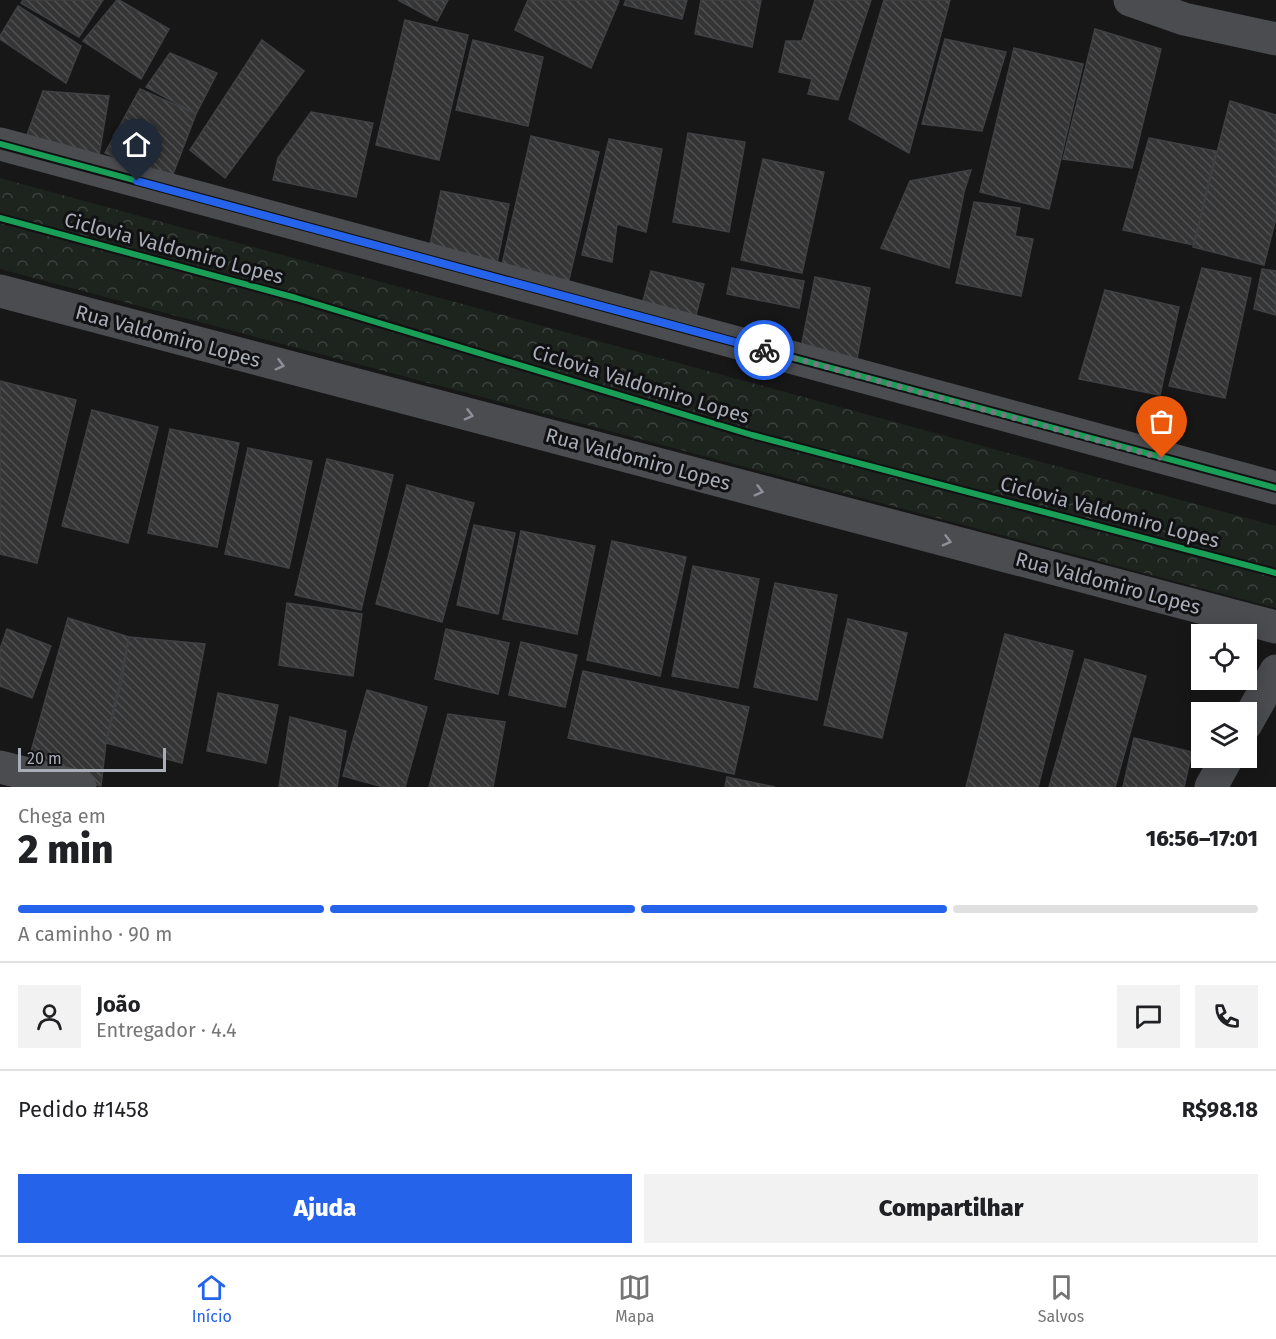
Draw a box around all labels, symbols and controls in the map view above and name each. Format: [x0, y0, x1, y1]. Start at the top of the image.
pin [111, 119, 162, 181]
icon: home [120, 128, 153, 161]
street label: Ciclovia Valdomiro Lopes [62, 207, 286, 289]
street label: Rua Valdomiro Lopes [73, 300, 263, 372]
courier [734, 320, 794, 380]
icon: bike [748, 334, 781, 367]
street label: Ciclovia Valdomiro Lopes [529, 339, 753, 429]
one-way arrow [274, 358, 285, 370]
pin [1136, 396, 1187, 458]
icon: bag [1145, 405, 1178, 438]
one-way arrow [463, 407, 473, 420]
street label: Rua Valdomiro Lopes [543, 423, 733, 495]
street label: Ciclovia Valdomiro Lopes [998, 471, 1222, 553]
one-way arrow [753, 484, 763, 496]
one-way arrow [942, 533, 952, 546]
street label: Rua Valdomiro Lopes [1013, 547, 1203, 619]
map controls [1191, 624, 1257, 768]
button: locate [1191, 624, 1257, 690]
button: layers [1191, 702, 1257, 768]
scale bar [18, 745, 166, 772]
text: 20 m [27, 749, 62, 768]
text: Chega em [18, 804, 106, 828]
text: 16:56–17:01 [1146, 825, 1258, 852]
text: 2 min [18, 827, 114, 873]
text: A caminho · 90 m [18, 922, 172, 946]
button: person [18, 985, 81, 1048]
button: chat [1117, 985, 1180, 1048]
button: phone [1195, 985, 1258, 1048]
text: João [96, 991, 141, 1018]
text: Entregador · 4.4 [96, 1018, 237, 1042]
text: Pedido #1458 [18, 1096, 149, 1123]
text: R$98.18 [1182, 1096, 1258, 1123]
button: Ajuda [18, 1174, 632, 1243]
button: Compartilhar [644, 1174, 1258, 1243]
tab: Início [192, 1271, 232, 1326]
tab: Mapa [615, 1271, 654, 1326]
tab: Salvos [1038, 1271, 1084, 1326]

